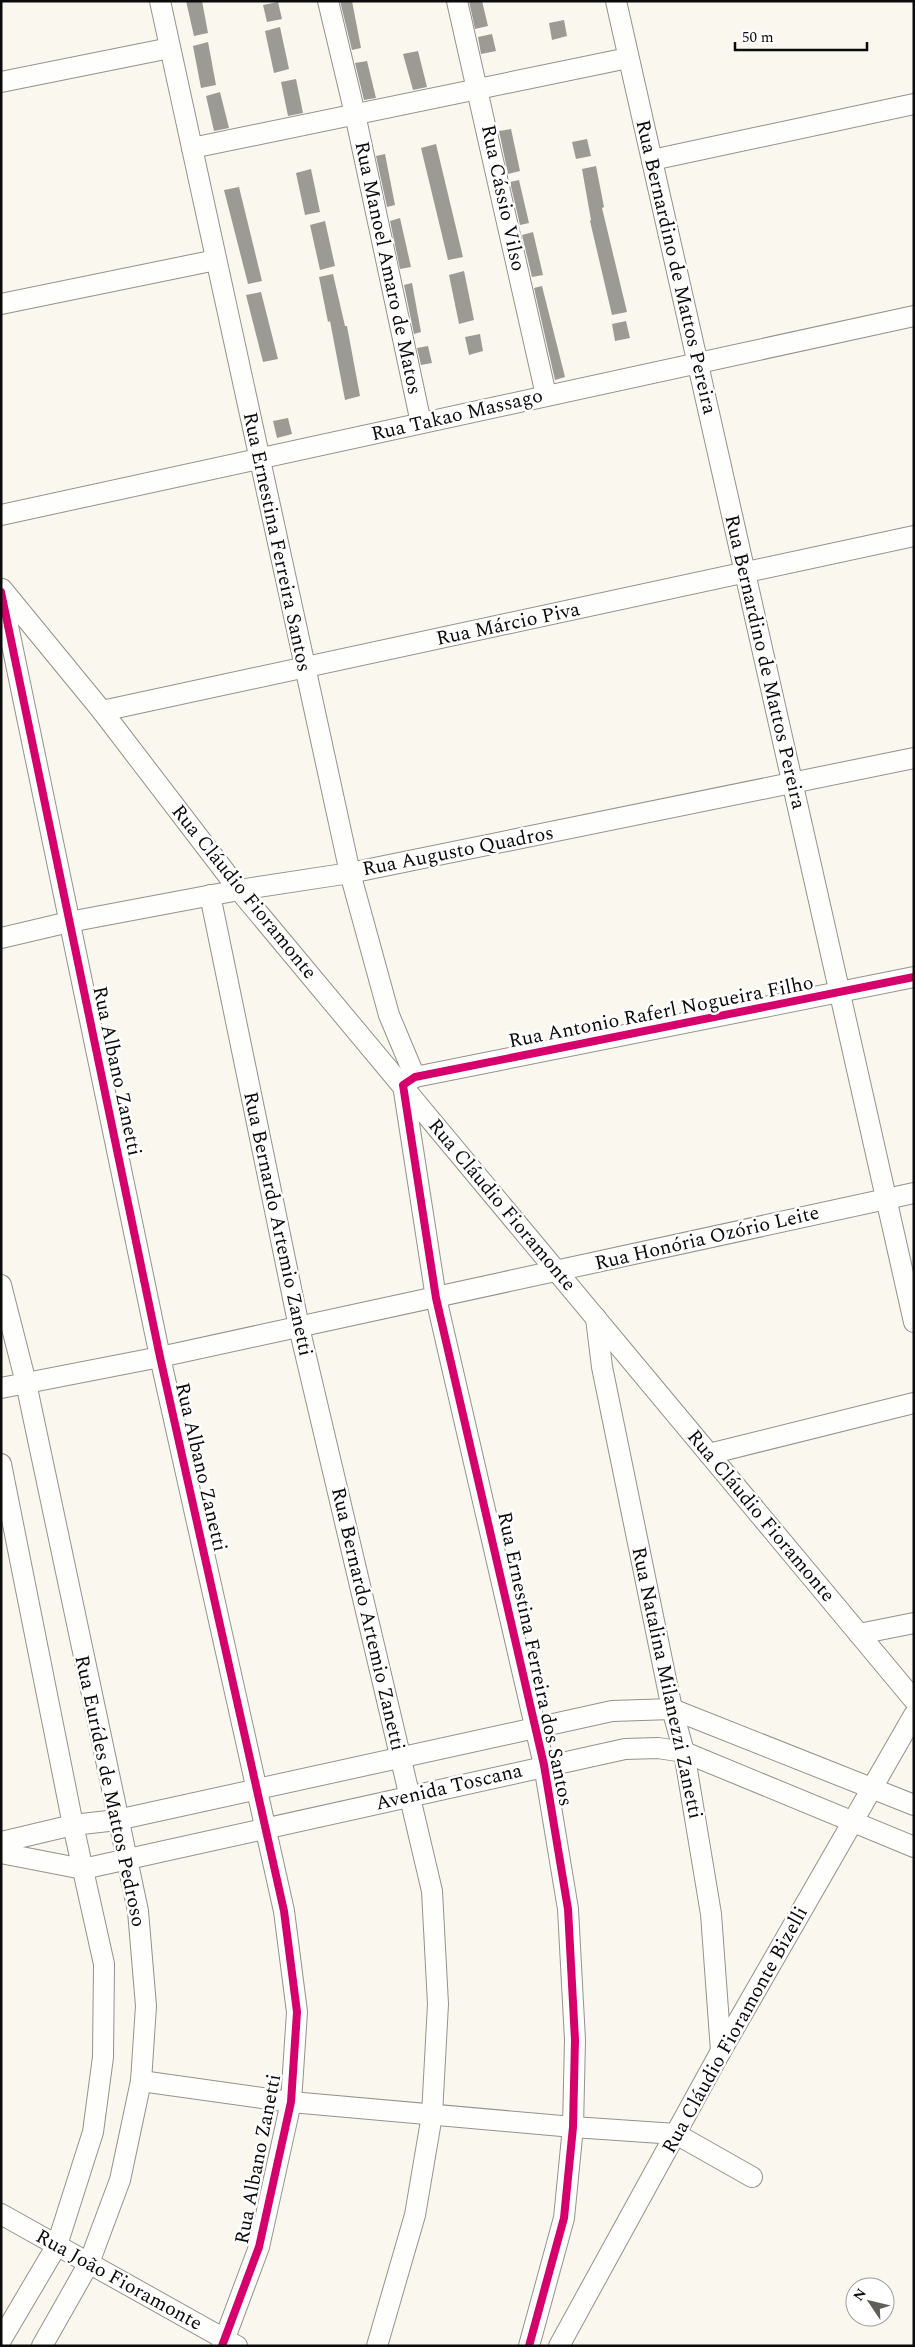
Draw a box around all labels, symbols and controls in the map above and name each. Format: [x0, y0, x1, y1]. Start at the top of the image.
scale bar [735, 20, 868, 52]
text: 50 m [742, 26, 774, 49]
street label: Rua Bernardino de Mattos Pereira [627, 117, 725, 418]
street label: Rua Cássio Vilso [473, 122, 533, 274]
street label: Rua Manoel Amaro de Matos [346, 139, 430, 397]
street label: Rua Takao Massago [368, 381, 546, 449]
street label: Rua Ernestina Ferreira Santos [235, 409, 319, 675]
street label: Rua Bernardino de Mattos Pereira [716, 512, 814, 813]
street label: Rua Márcio Piva [433, 594, 583, 654]
street label: Rua Cláudio Fioramonte [164, 798, 324, 986]
street label: Rua Augusto Quadros [360, 818, 556, 884]
street label: Rua Antonio Raferl Nogueira Filho [506, 968, 816, 1056]
street label: Rua Albano Zanetti [84, 983, 150, 1159]
street label: Rua Bernardo Artemio Zanetti [235, 1089, 321, 1359]
street label: Rua Cláudio Fioramonte [421, 1112, 583, 1298]
street label: Rua Honória Ozório Leite [592, 1198, 822, 1278]
street label: Rua Albano Zanetti [167, 1379, 235, 1555]
street label: Rua Cláudio Fioramonte [680, 1423, 842, 1609]
street label: Rua Bernardo Artemio Zanetti [323, 1484, 413, 1754]
street label: Rua Ernestina Ferreira dos Santos [489, 1509, 581, 1809]
street label: Rua Natalina Milanezzi Zanetti [623, 1544, 711, 1822]
street label: Rua Eurídes de Mattos Pedroso [67, 1652, 153, 1930]
street label: Avenida Toscana [373, 1755, 526, 1818]
street label: Rua Cláudio Fioramonte Bizelli [654, 1901, 816, 2159]
street label: Rua Albano Zanetti [227, 2071, 289, 2247]
street label: Rua João Fioramonte [30, 2222, 208, 2338]
north arrow [845, 2277, 895, 2327]
text: N [848, 2284, 872, 2306]

